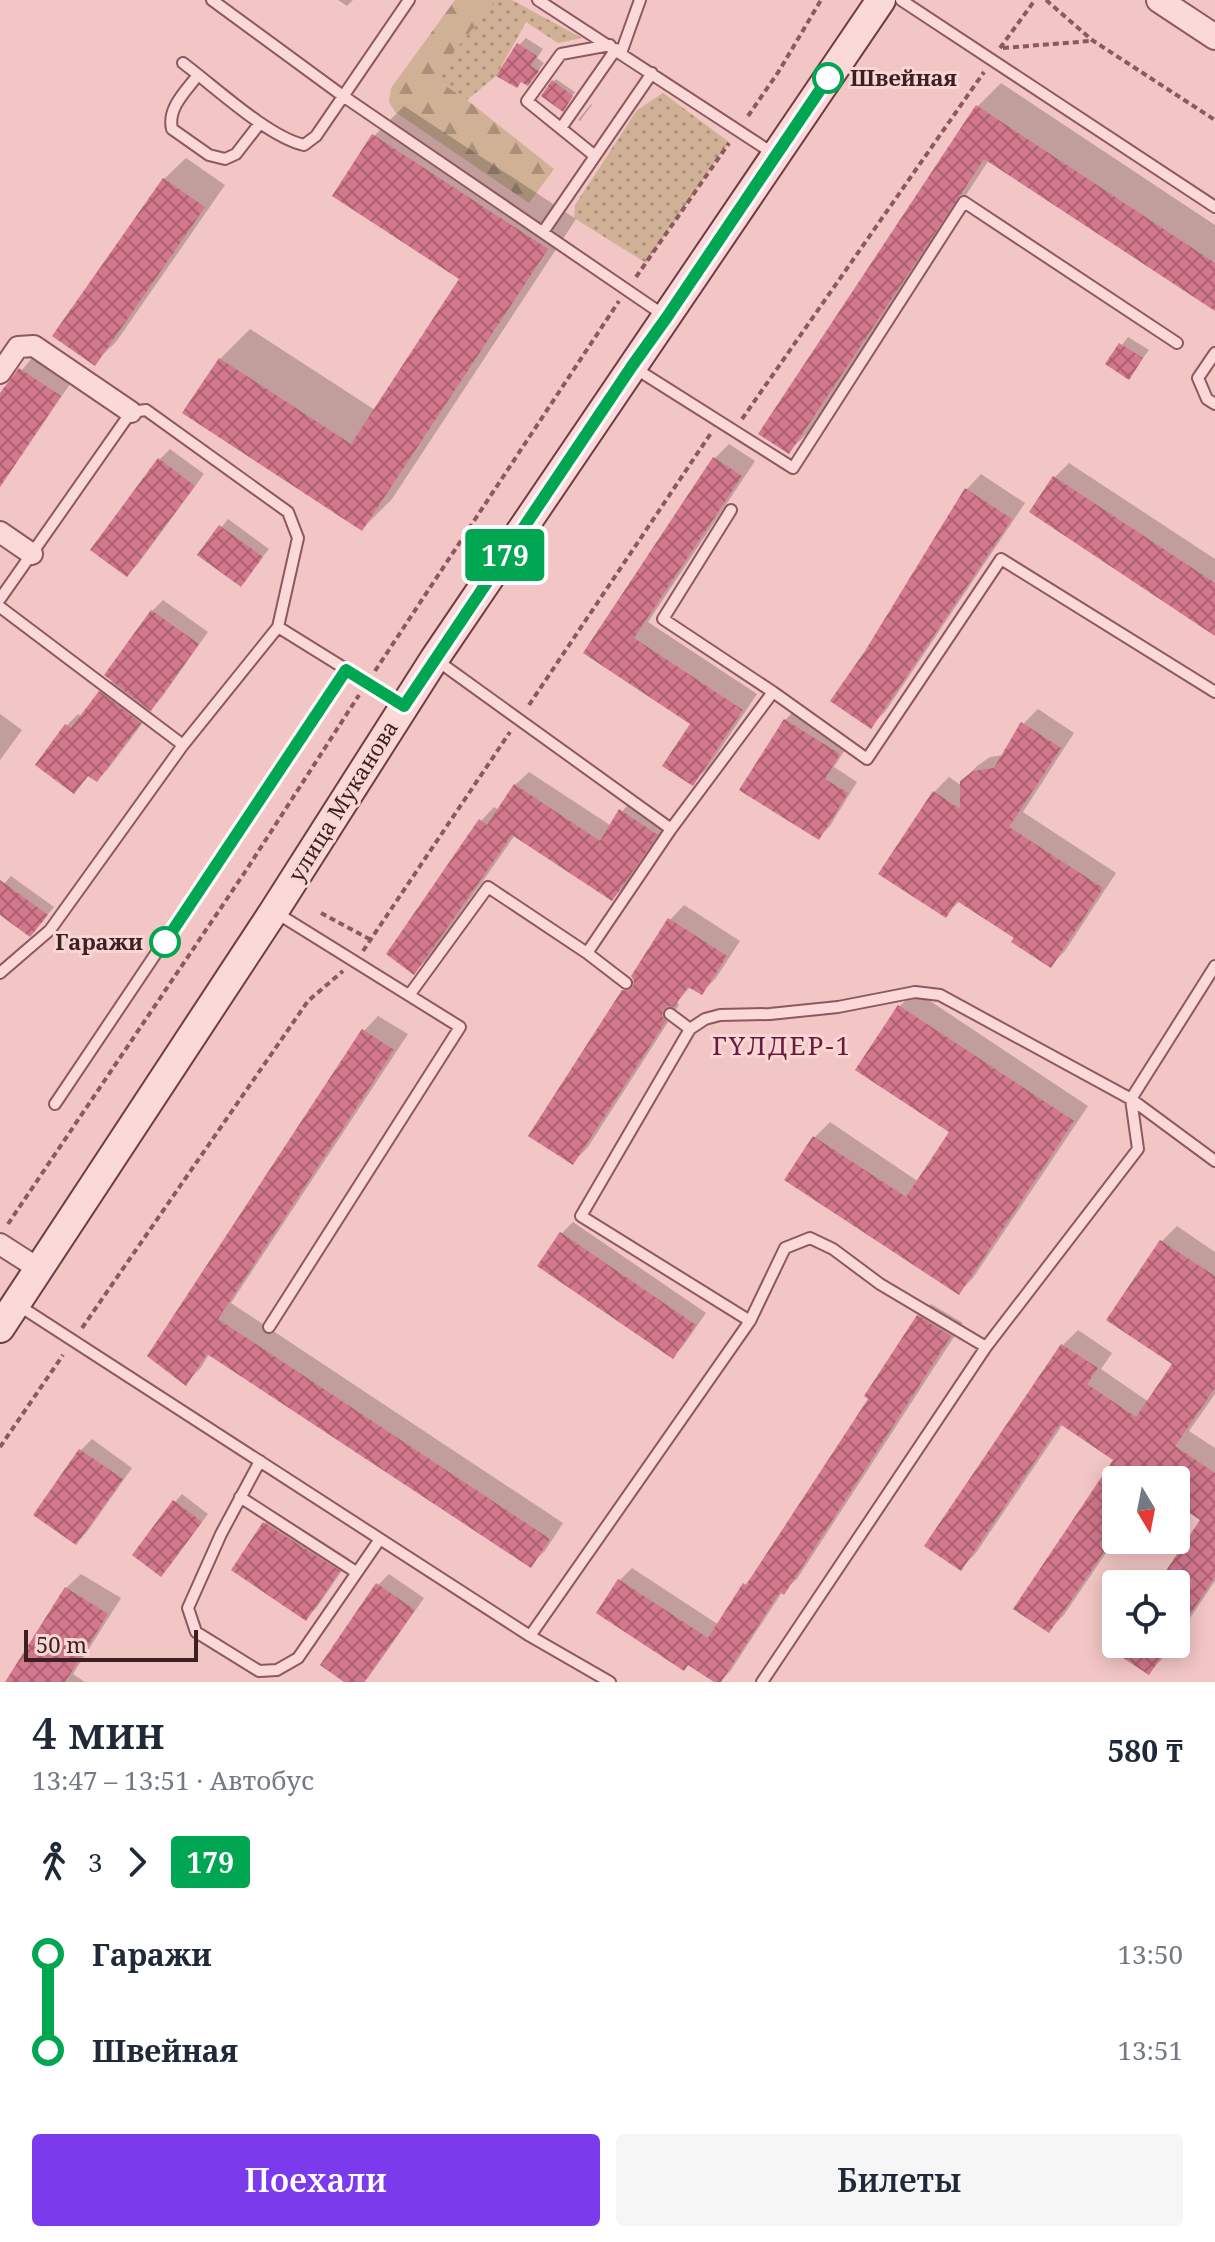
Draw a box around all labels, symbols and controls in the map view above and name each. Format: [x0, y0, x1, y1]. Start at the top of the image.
place label: Швейная [850, 62, 958, 92]
marker: Швейная [813, 63, 843, 93]
line badge: 179 [459, 529, 551, 581]
text: 179 [481, 536, 529, 574]
street label: улица Муканова [280, 714, 404, 887]
place label: Гаражи [55, 926, 143, 956]
marker: Гаражи [150, 927, 180, 957]
district label: ГҮЛДЕР-1 [712, 1027, 852, 1063]
north arrow [1102, 1466, 1190, 1554]
map controls [1102, 1466, 1190, 1658]
button: locate [1102, 1570, 1190, 1658]
scale bar [24, 1626, 198, 1662]
text: 50 m [36, 1629, 87, 1659]
text: 4 мин [32, 1702, 165, 1762]
text: 580 ₸ [1107, 1730, 1183, 1771]
text: 13:47 – 13:51 · Автобус [32, 1762, 314, 1798]
icon: walk [32, 1840, 76, 1884]
icon: forward [115, 1840, 159, 1884]
text: 179 [187, 1843, 234, 1881]
text: 3 [88, 1844, 103, 1880]
text: Гаражи [92, 1934, 212, 1975]
text: 13:50 [1117, 1936, 1183, 1972]
text: Швейная [92, 2030, 238, 2071]
text: 13:51 [1117, 2032, 1183, 2068]
button: Поехали [32, 2134, 600, 2226]
button: Билеты [616, 2134, 1183, 2226]

